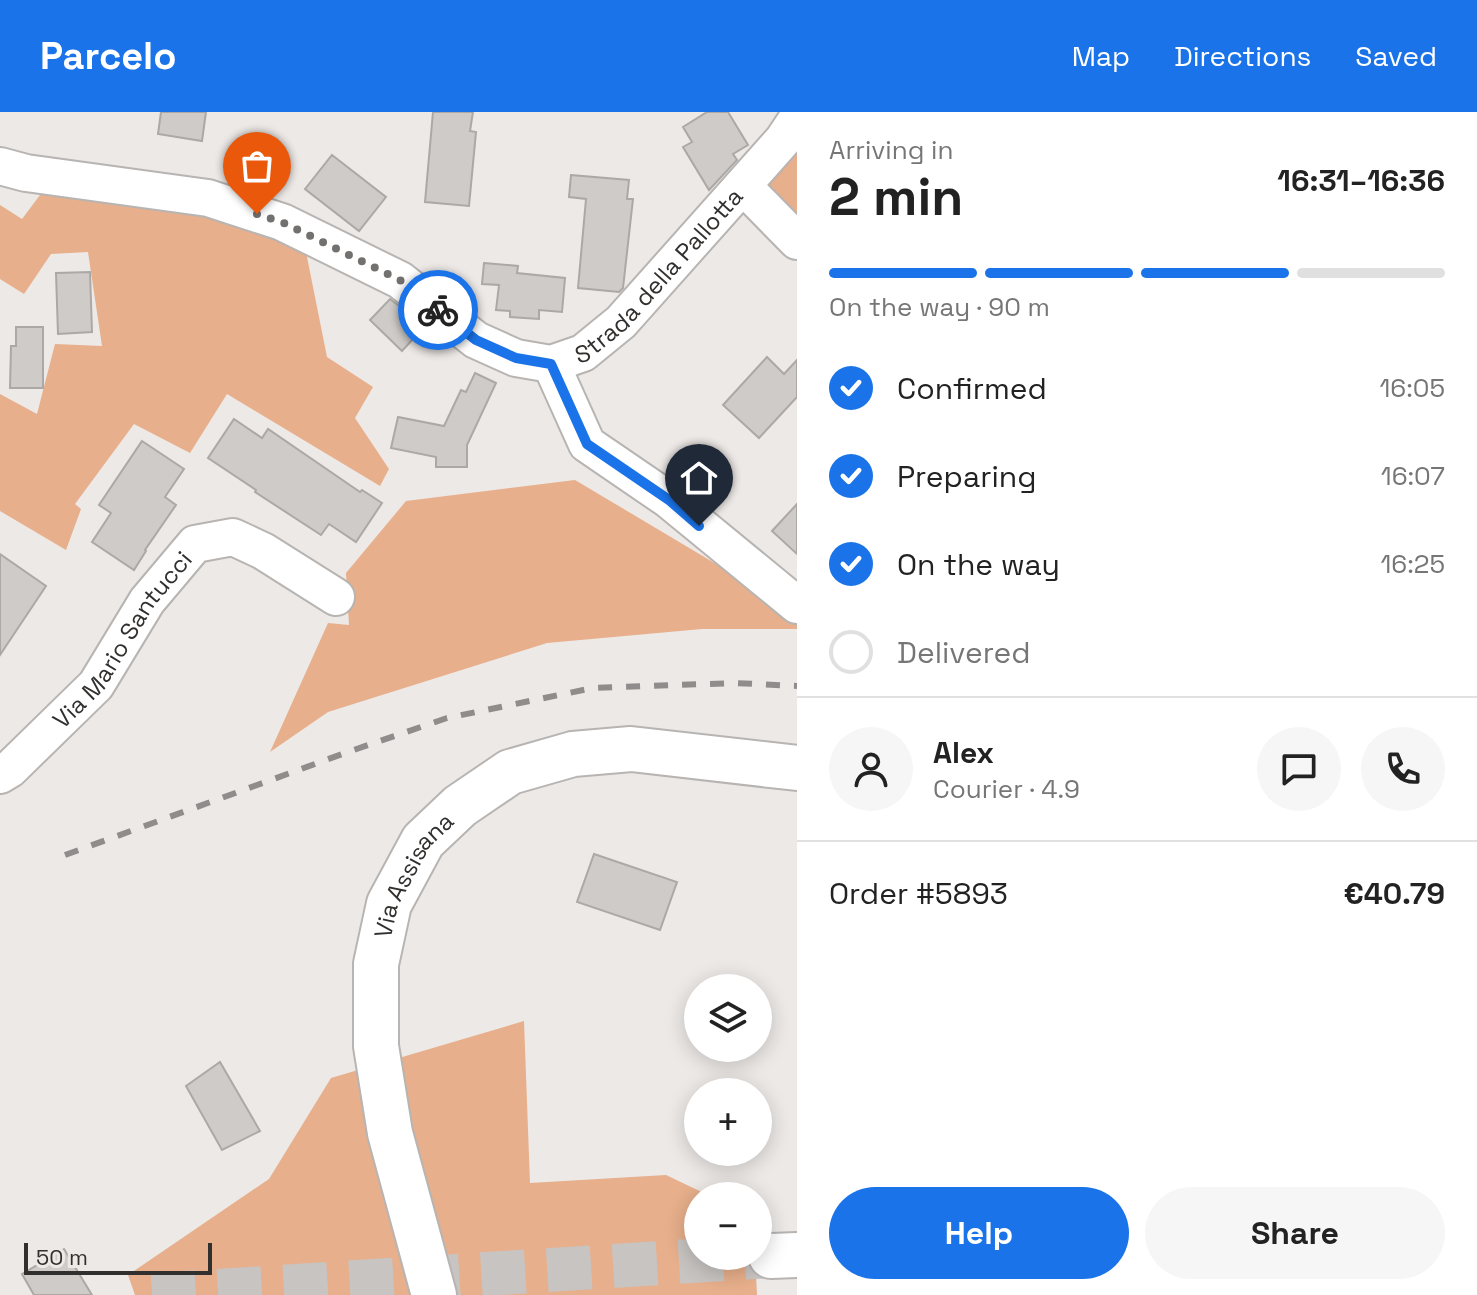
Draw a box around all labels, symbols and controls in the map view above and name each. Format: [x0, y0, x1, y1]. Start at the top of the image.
text: Parcelo [40, 32, 176, 80]
text: Map [1072, 38, 1130, 74]
text: Directions [1174, 38, 1311, 74]
text: Saved [1355, 38, 1437, 74]
pin [223, 132, 291, 214]
text: Arriving in [829, 133, 953, 167]
icon: bag [235, 144, 279, 188]
text: 16:31–16:36 [1277, 161, 1445, 200]
text: 2 min [829, 164, 963, 230]
street label: Strada della Pallotta [570, 181, 749, 370]
courier [398, 270, 478, 350]
icon: bike [416, 288, 460, 332]
text: On the way · 90 m [829, 290, 1050, 324]
icon: check [829, 366, 873, 410]
text: Confirmed [897, 369, 1047, 408]
text: 16:05 [1379, 371, 1445, 405]
pin [665, 444, 733, 526]
icon: check [829, 454, 873, 498]
icon: home [677, 456, 721, 500]
text: Preparing [897, 457, 1036, 496]
text: 16:07 [1381, 459, 1445, 493]
icon: check [829, 542, 873, 586]
street label: Via Mario Santucci [46, 544, 198, 735]
text: On the way [897, 545, 1060, 584]
text: 16:25 [1380, 547, 1445, 581]
text: Delivered [897, 633, 1031, 672]
button: person [829, 727, 913, 811]
button: chat [1257, 727, 1341, 811]
button: phone [1361, 727, 1445, 811]
text: Alex [933, 733, 994, 772]
text: Courier · 4.9 [933, 772, 1080, 806]
street label: Via Assisana [367, 805, 460, 941]
text: Order #5893 [829, 874, 1008, 913]
text: €40.79 [1343, 874, 1445, 913]
map controls [684, 974, 772, 1270]
button: layers [684, 974, 772, 1062]
button: + [684, 1078, 772, 1166]
button: − [684, 1182, 772, 1270]
button: Help [829, 1187, 1129, 1279]
button: Share [1145, 1187, 1445, 1279]
scale bar [24, 1239, 212, 1275]
text: 50 m [36, 1243, 88, 1271]

